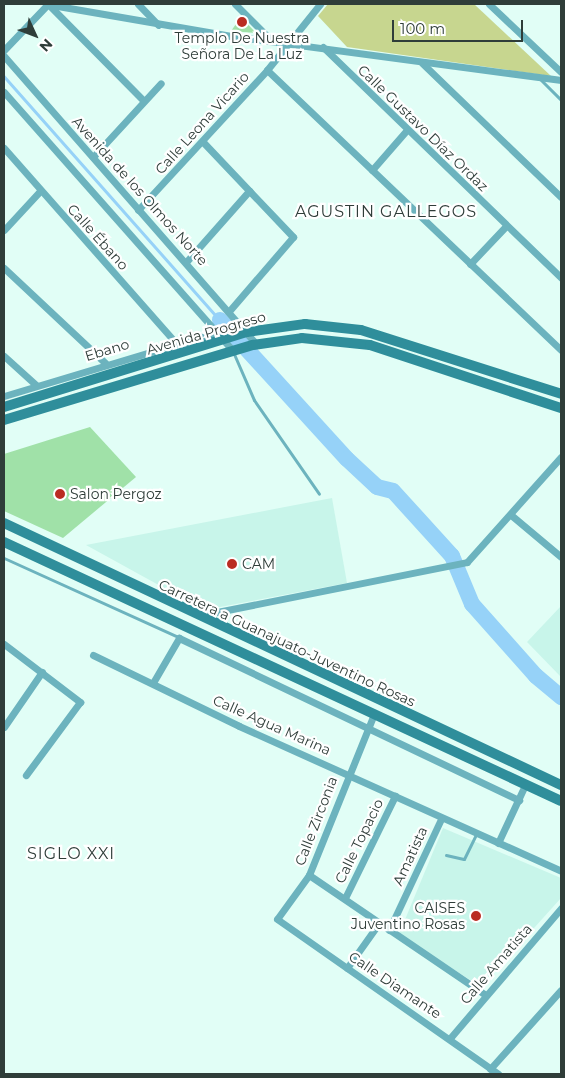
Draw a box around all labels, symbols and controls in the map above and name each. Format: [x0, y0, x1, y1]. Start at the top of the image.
north arrow [10, 10, 60, 60]
scale bar [395, 10, 526, 42]
marker: Templo De Nuestra Señora De La Luz [236, 16, 248, 28]
text: 100 m [400, 19, 445, 38]
place label: Templo De Nuestra Señora De La Luz [174, 30, 310, 62]
text: N [36, 35, 56, 56]
street label: Calle Gustavo Díaz Ordaz [354, 61, 492, 195]
street label: Calle Leona Vicario [152, 68, 252, 178]
street label: Avenida de los Olmos Norte [69, 113, 211, 269]
street label: Calle Ébano [64, 201, 132, 273]
district label: AGUSTIN GALLEGOS [293, 202, 479, 222]
street label: Avenida Progreso [144, 308, 268, 358]
street label: Ebano [83, 335, 131, 365]
place label: Salon Pergoz [70, 486, 162, 502]
marker: Salon Pergoz [54, 488, 66, 500]
place label: CAM [242, 556, 275, 572]
marker: CAM [226, 558, 238, 570]
street label: Carretera a Guanajuato-Juventino Rosas [156, 576, 418, 710]
street label: Calle Agua Marina [210, 691, 334, 759]
street label: Calle Zirconia [291, 774, 341, 868]
street label: Calle Topacio [331, 796, 387, 886]
street label: Amatista [389, 824, 431, 888]
district label: SIGLO XXI [26, 844, 116, 864]
place label: CAISES Juventino Rosas [351, 900, 465, 932]
marker: CAISES Juventino Rosas [469, 909, 483, 923]
street label: Calle Amatista [457, 920, 535, 1008]
street label: Calle Diamante [346, 948, 444, 1022]

